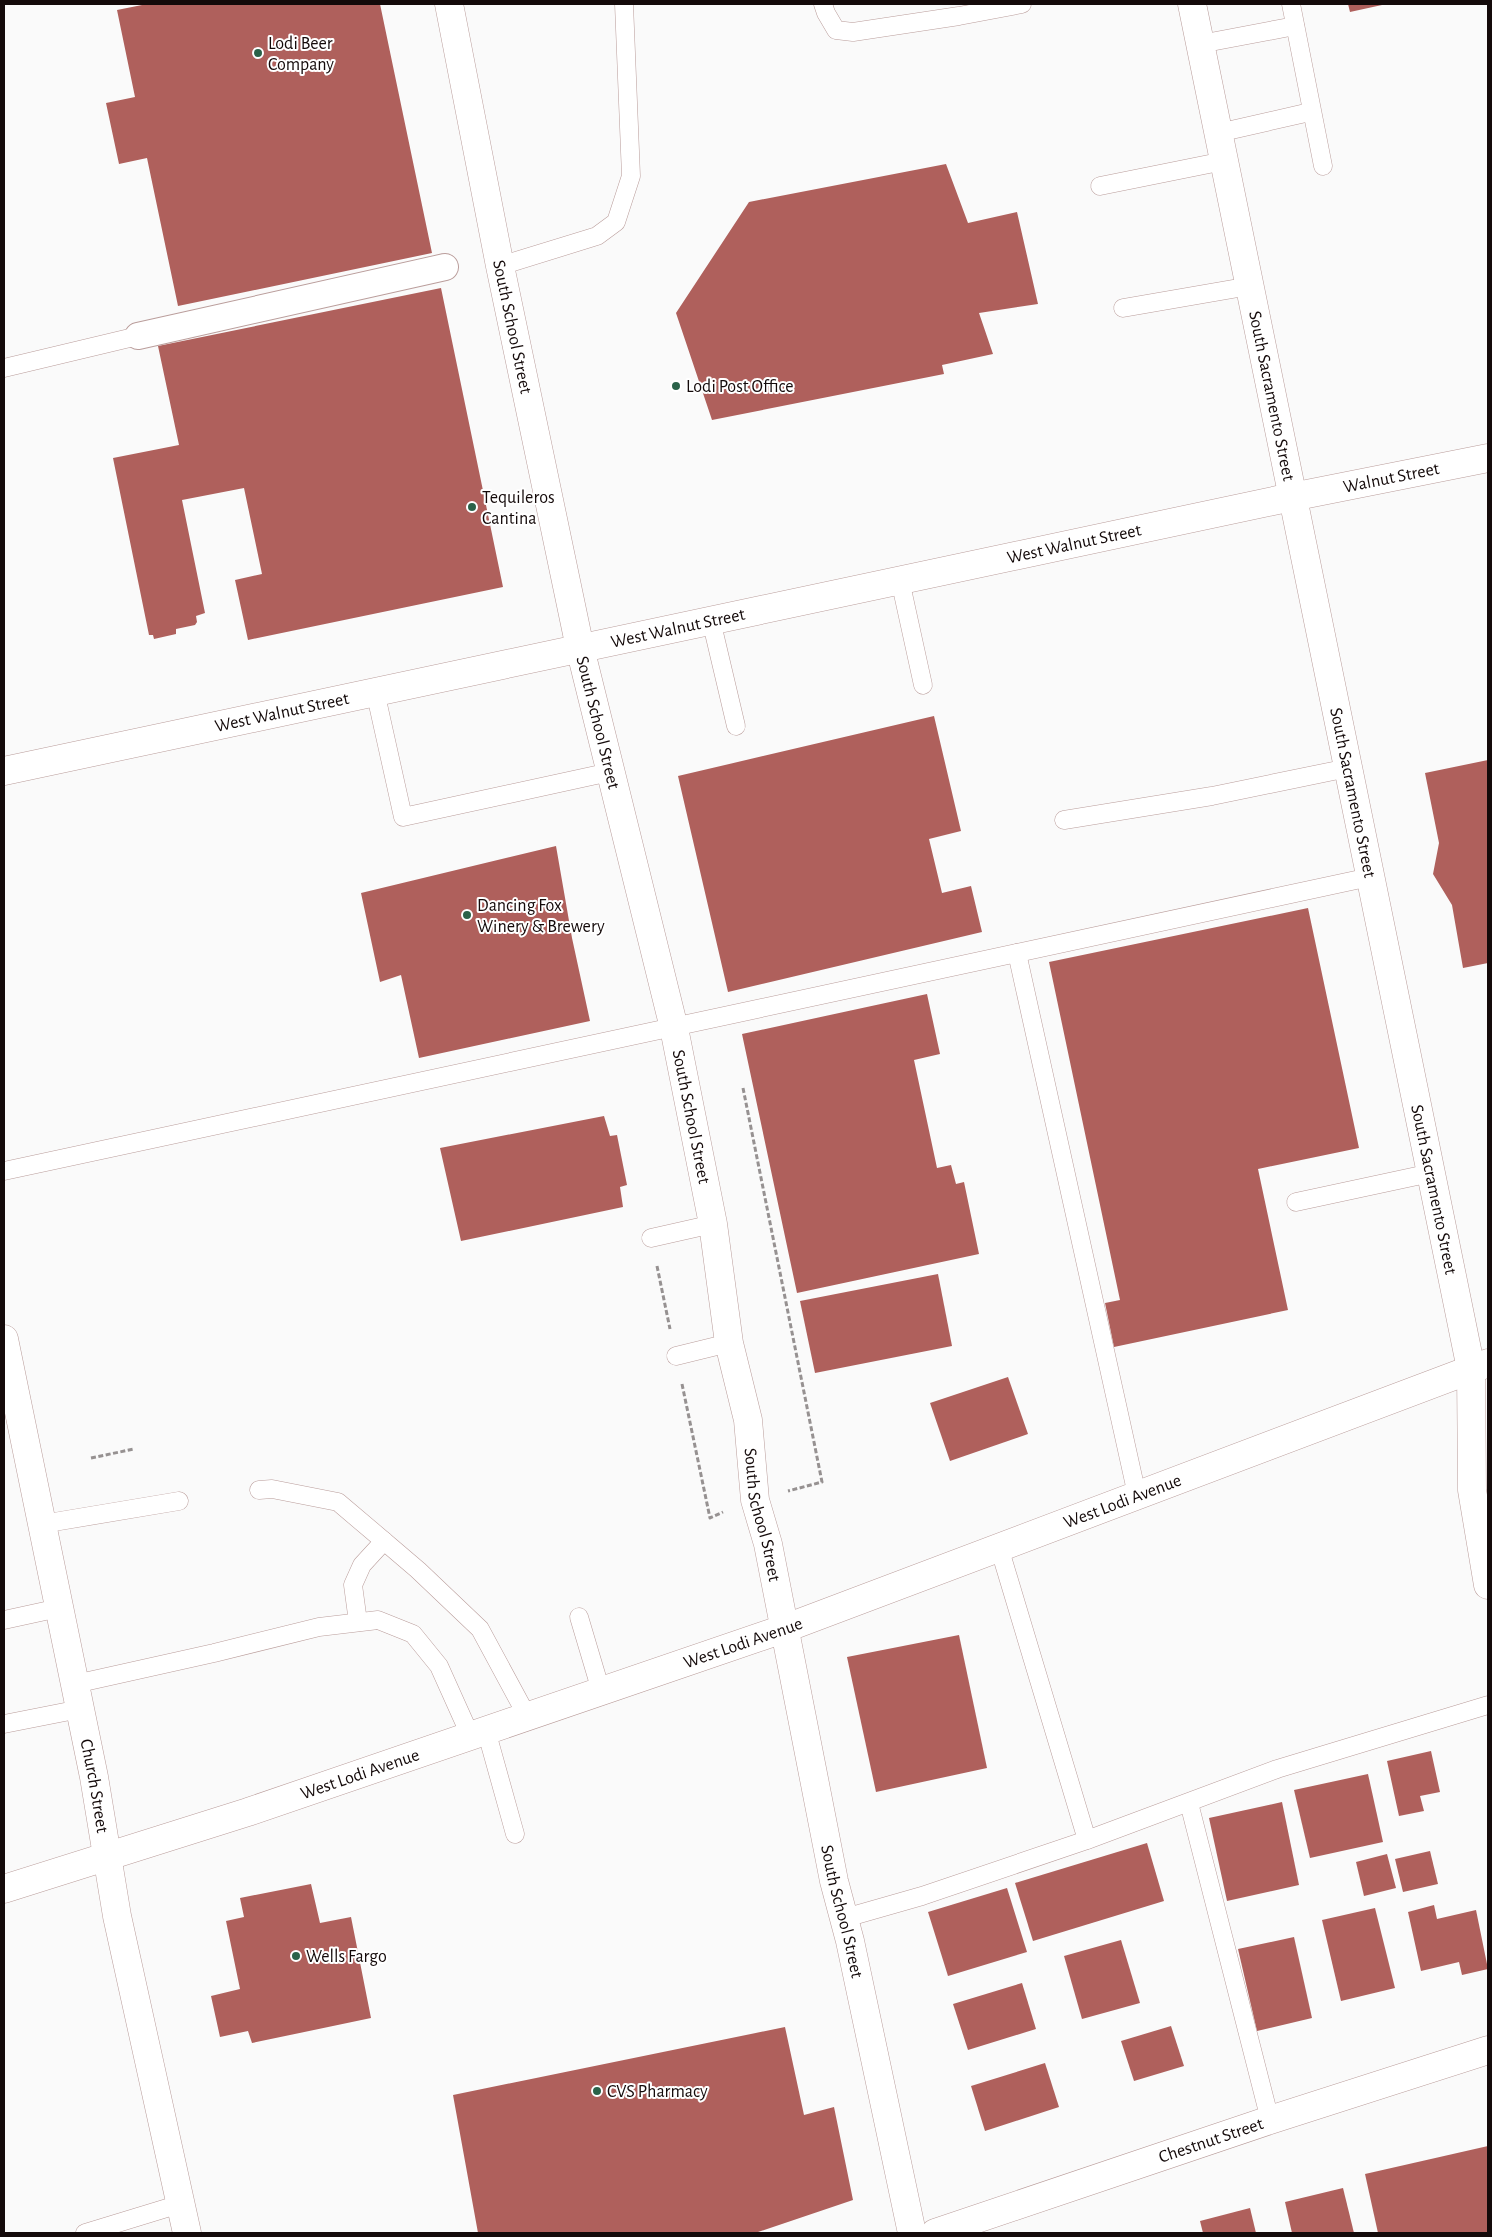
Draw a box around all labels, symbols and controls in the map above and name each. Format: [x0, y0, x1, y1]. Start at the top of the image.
place label: Lodi Beer Company [268, 35, 334, 74]
marker: Lodi Beer Company [252, 47, 264, 59]
street label: South School Street [489, 259, 535, 396]
street label: South Sacramento Street [1245, 310, 1297, 483]
place label: Lodi Post Office [686, 378, 794, 396]
marker: Lodi Post Office [670, 380, 682, 392]
street label: Walnut Street [1342, 460, 1441, 497]
place label: Tequileros Cantina [482, 489, 555, 528]
marker: Tequileros Cantina [466, 501, 478, 513]
street label: West Walnut Street [1006, 521, 1143, 567]
street label: West Walnut Street [609, 606, 747, 652]
street label: South School Street [572, 654, 623, 791]
street label: West Walnut Street [213, 690, 351, 736]
street label: South Sacramento Street [1326, 706, 1378, 880]
place label: Dancing Fox Winery & Brewery [477, 897, 605, 936]
marker: Dancing Fox Winery & Brewery [461, 909, 473, 921]
street label: South School Street [669, 1048, 713, 1186]
street label: South Sacramento Street [1407, 1103, 1460, 1277]
street label: South School Street [740, 1447, 783, 1584]
street label: West Lodi Avenue [1061, 1472, 1184, 1532]
street label: West Lodi Avenue [682, 1615, 805, 1672]
street label: Church Street [76, 1737, 111, 1835]
street label: West Lodi Avenue [298, 1746, 422, 1803]
street label: South School Street [817, 1844, 866, 1980]
place label: Wells Fargo [306, 1948, 387, 1966]
marker: Wells Fargo [290, 1950, 302, 1962]
place label: CVS Pharmacy [607, 2083, 708, 2101]
marker: CVS Pharmacy [591, 2085, 603, 2097]
street label: Chestnut Street [1156, 2115, 1266, 2167]

